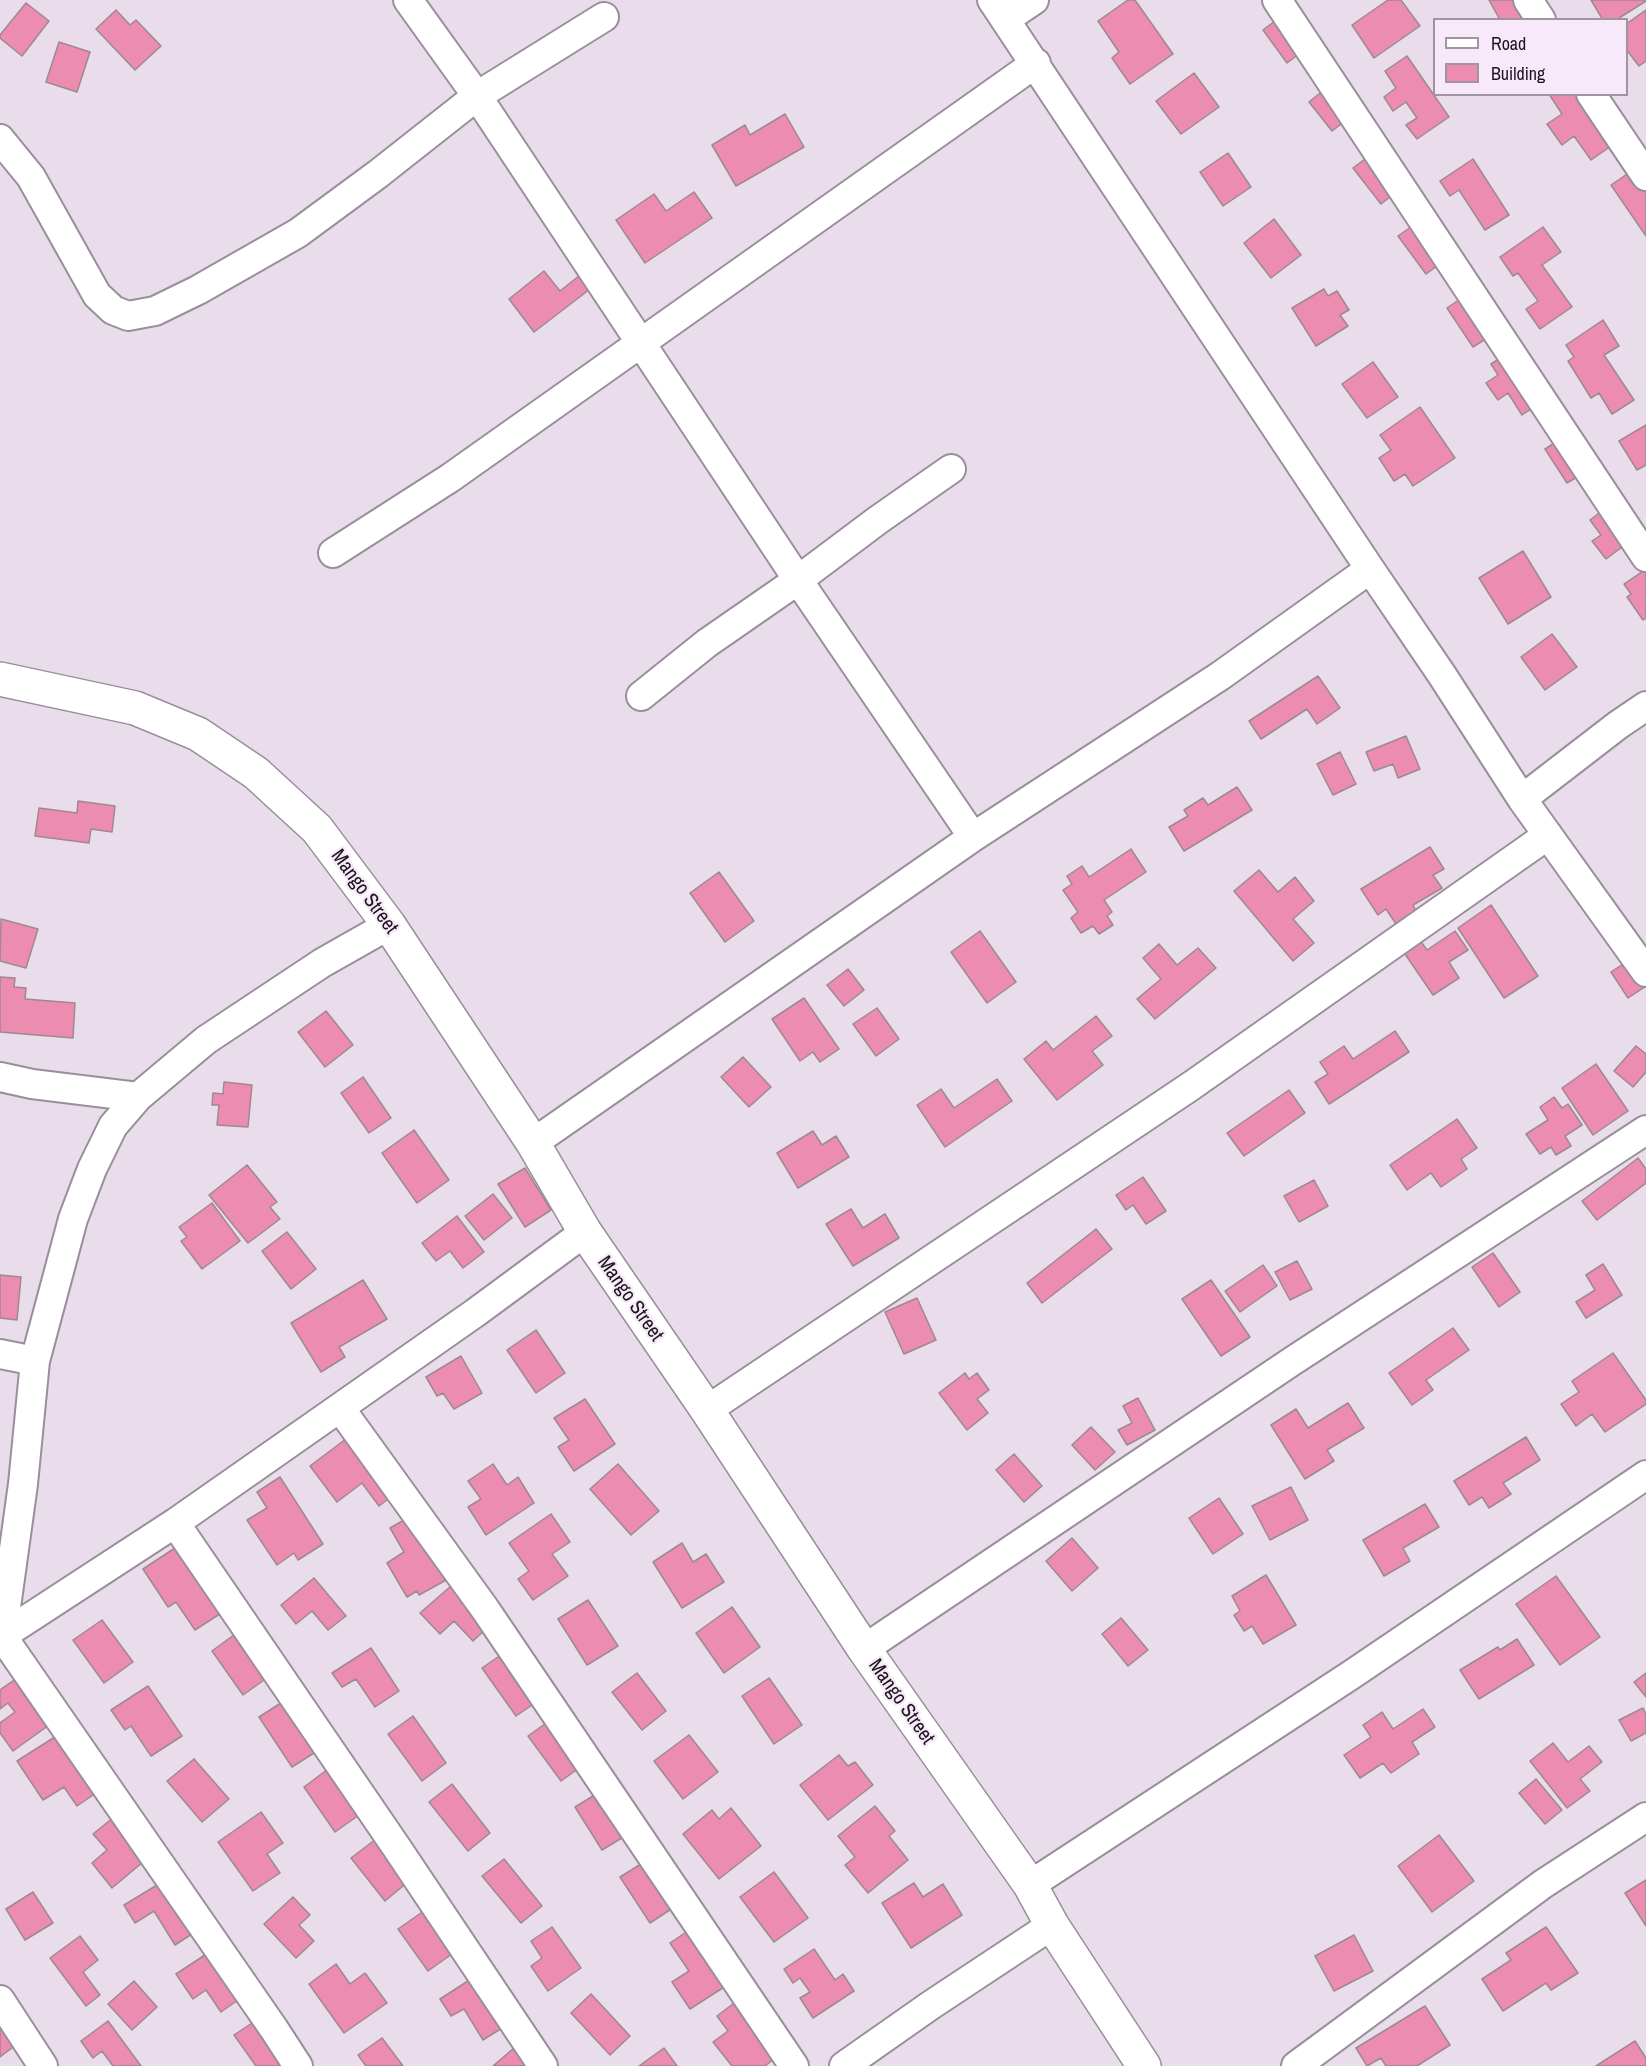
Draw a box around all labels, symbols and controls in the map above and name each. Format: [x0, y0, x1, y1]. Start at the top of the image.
legend [1433, 18, 1628, 96]
text: Road [1491, 31, 1526, 56]
text: Building [1491, 61, 1545, 86]
street label: Mango Street [325, 845, 403, 939]
street label: Mango Street [592, 1252, 668, 1346]
street label: Mango Street [863, 1655, 939, 1749]

